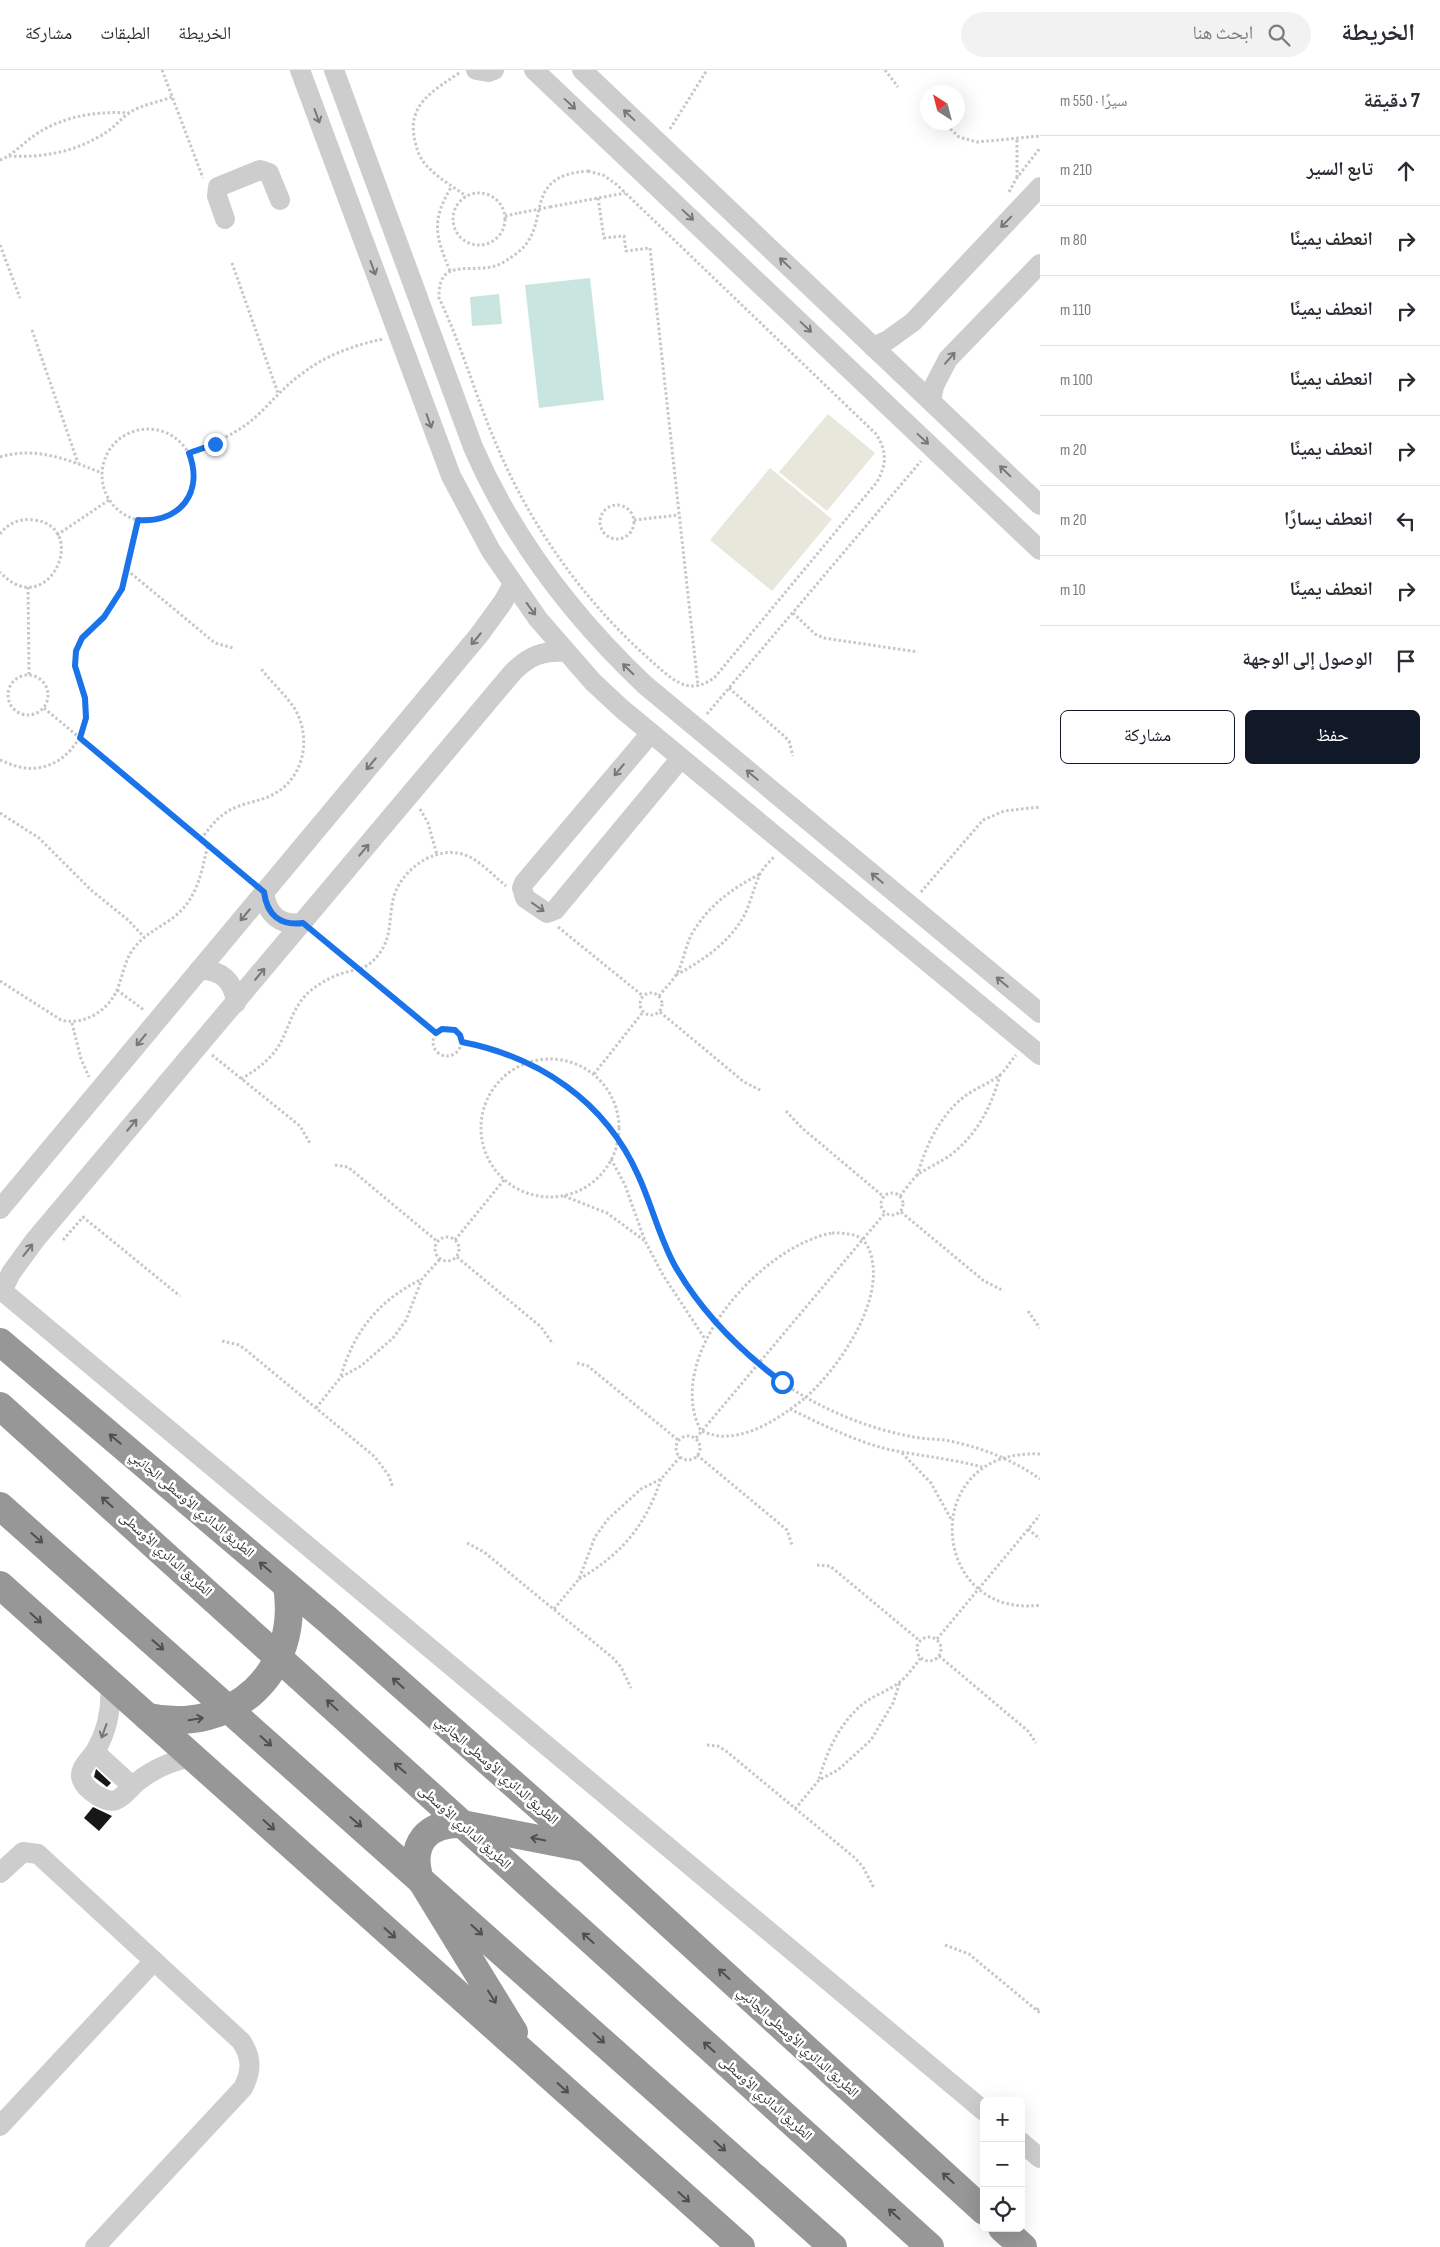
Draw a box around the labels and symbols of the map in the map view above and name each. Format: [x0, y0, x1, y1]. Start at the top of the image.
north arrow [920, 85, 965, 130]
one-way arrow [563, 98, 576, 110]
one-way arrow [313, 108, 322, 123]
one-way arrow [623, 109, 636, 121]
one-way arrow [681, 209, 694, 221]
one-way arrow [1000, 216, 1012, 229]
one-way arrow [779, 257, 791, 269]
one-way arrow [369, 260, 378, 275]
one-way arrow [799, 321, 812, 333]
one-way arrow [945, 351, 956, 364]
one-way arrow [425, 413, 434, 428]
route end [204, 433, 227, 456]
one-way arrow [917, 433, 930, 445]
one-way arrow [998, 465, 1011, 477]
one-way arrow [526, 602, 536, 616]
one-way arrow [471, 632, 482, 645]
one-way arrow [622, 663, 635, 675]
one-way arrow [366, 757, 377, 770]
one-way arrow [614, 764, 625, 777]
one-way arrow [746, 769, 759, 780]
one-way arrow [359, 843, 370, 856]
one-way arrow [871, 873, 884, 884]
one-way arrow [531, 902, 545, 912]
one-way arrow [239, 908, 250, 921]
one-way arrow [254, 968, 265, 981]
one-way arrow [996, 976, 1009, 987]
one-way arrow [135, 1033, 146, 1046]
one-way arrow [127, 1119, 138, 1132]
one-way arrow [22, 1243, 33, 1256]
route start [771, 1371, 794, 1394]
one-way arrow [108, 1433, 121, 1445]
street label: الطريق الدائري الأوسطى الجانبي [126, 1447, 258, 1561]
one-way arrow [101, 1496, 114, 1508]
street label: الطريق الدائري الأوسطى [116, 1508, 216, 1600]
one-way arrow [30, 1532, 43, 1544]
one-way arrow [259, 1561, 272, 1573]
one-way arrow [30, 1612, 43, 1623]
one-way arrow [152, 1640, 165, 1651]
one-way arrow [392, 1677, 404, 1689]
one-way arrow [325, 1699, 338, 1711]
street label: الطريق الدائري الأوسطى الجانبي [432, 1712, 562, 1828]
one-way arrow [188, 1714, 204, 1724]
one-way arrow [99, 1723, 108, 1739]
one-way arrow [259, 1735, 272, 1747]
one-way arrow [393, 1762, 406, 1774]
street label: الطريق الدائري الأوسطى [415, 1781, 515, 1873]
one-way arrow [349, 1816, 362, 1828]
one-way arrow [262, 1819, 275, 1831]
one-way arrow [531, 1834, 547, 1843]
one-way arrow [471, 1924, 484, 1936]
one-way arrow [384, 1927, 397, 1939]
one-way arrow [581, 1932, 594, 1944]
one-way arrow [718, 1969, 731, 1980]
street label: الطريق الدائري الأوسطى الجانبي [734, 1983, 862, 2101]
one-way arrow [488, 1989, 498, 2003]
one-way arrow [592, 2032, 605, 2044]
one-way arrow [702, 2041, 715, 2053]
street label: الطريق الدائري الأوسطى [716, 2052, 816, 2144]
one-way arrow [557, 2083, 570, 2094]
one-way arrow [714, 2140, 727, 2152]
one-way arrow [941, 2172, 954, 2184]
one-way arrow [678, 2191, 691, 2203]
one-way arrow [888, 2208, 901, 2220]

